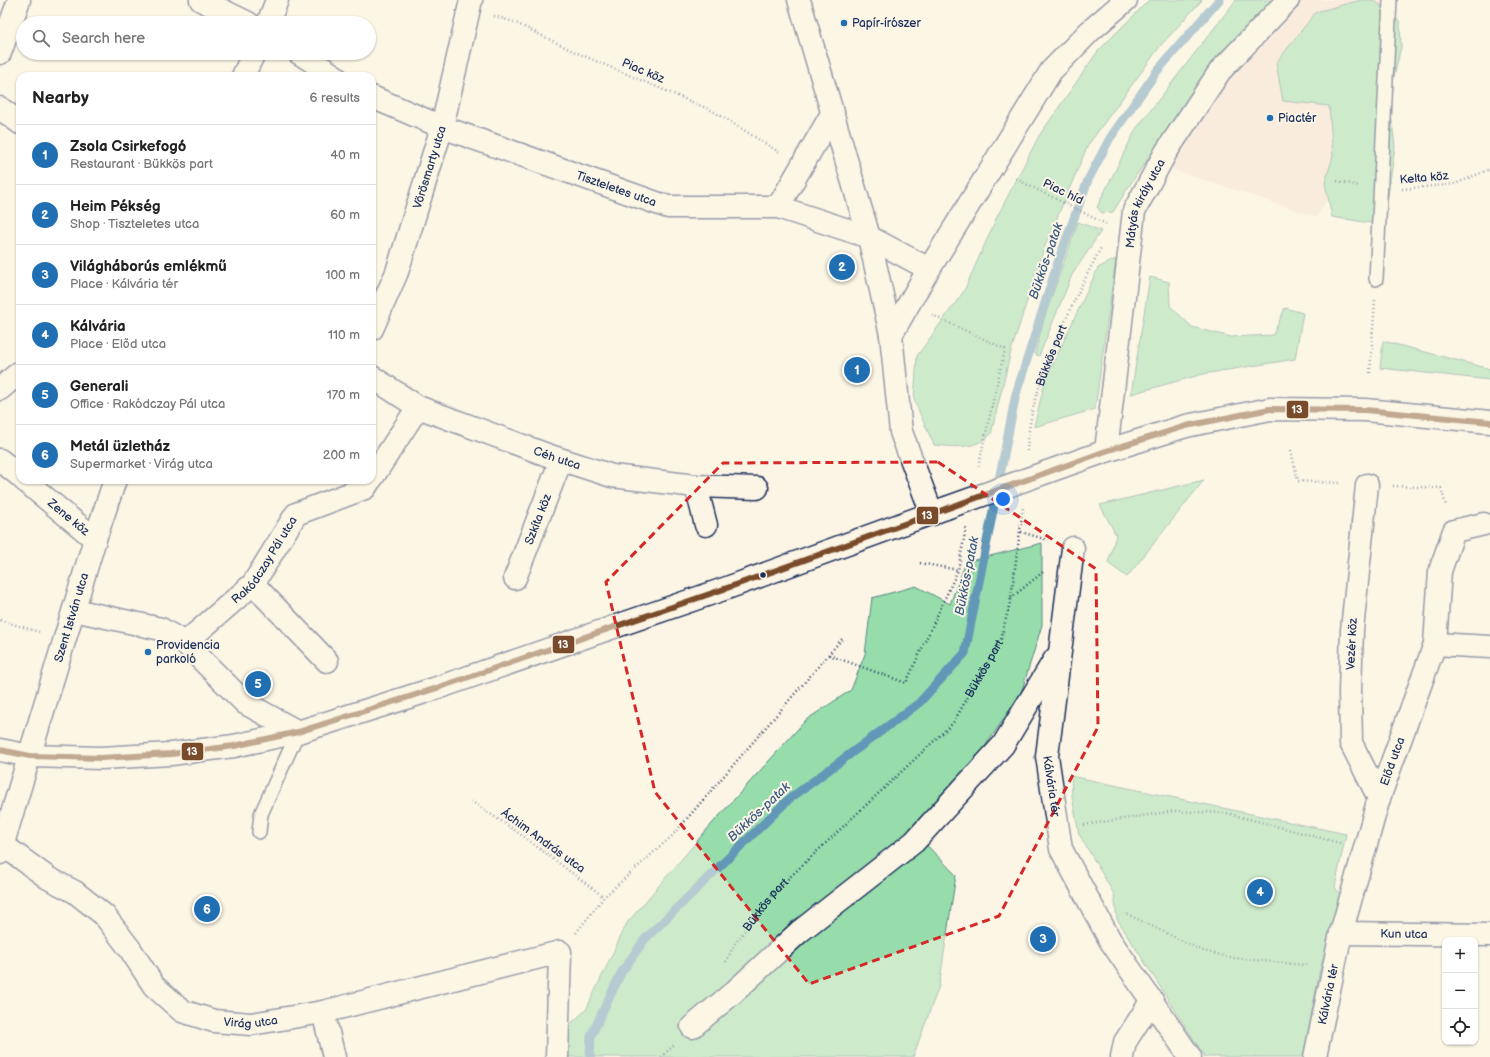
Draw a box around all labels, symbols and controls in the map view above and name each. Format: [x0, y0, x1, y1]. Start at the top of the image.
search box [16, 16, 376, 60]
place label: Papír-írószer [852, 16, 921, 31]
marker: Papír-írószer [839, 18, 849, 28]
icon: search [30, 27, 52, 49]
text: Search here [62, 29, 145, 48]
street label: Piac köz [619, 55, 667, 87]
text: Nearby [32, 88, 89, 108]
text: 6 results [310, 90, 360, 106]
place label: Piactér [1278, 111, 1317, 126]
marker: Piactér [1265, 113, 1275, 123]
street label: Vörösmarty utca [410, 124, 450, 210]
text: Zsola Csirkefogó [70, 137, 186, 156]
text: 1 [42, 147, 48, 163]
text: 40 m [330, 147, 360, 163]
text: Restaurant · Bükkös part [70, 156, 213, 172]
street label: Mátyás király utca [1122, 156, 1168, 249]
street label: Tiszteletes utca [574, 168, 659, 210]
street label: Kelta köz [1399, 168, 1449, 188]
street label: Piac híd [1040, 176, 1086, 208]
text: Heim Pékség [70, 197, 161, 216]
text: 2 [41, 207, 49, 223]
text: 60 m [330, 207, 360, 223]
text: Shop · Tiszteletes utca [70, 216, 199, 232]
water label: Bükkös-patak [1025, 220, 1067, 301]
pin: 2 [829, 252, 855, 282]
text: Világháborús emlékmű [70, 257, 227, 276]
text: 3 [41, 267, 49, 283]
text: 100 m [325, 267, 360, 283]
text: Place · Kálvária tér [70, 276, 178, 292]
text: Kálvária [70, 317, 126, 336]
street label: Bükkös part [1032, 322, 1070, 388]
text: 4 [41, 327, 49, 343]
text: 110 m [328, 327, 360, 343]
text: Place · Előd utca [70, 336, 166, 352]
pin: 1 [844, 355, 870, 385]
text: Generali [70, 377, 128, 396]
text: 5 [41, 387, 49, 403]
text: 170 m [327, 387, 360, 403]
text: Office · Rakódczay Pál utca [70, 396, 225, 412]
line badge: 13 [1286, 400, 1309, 419]
text: 13 [1291, 403, 1303, 416]
text: Metál üzletház [70, 437, 170, 456]
street label: Céh utca [531, 443, 583, 473]
text: 6 [41, 447, 49, 463]
text: 200 m [323, 447, 360, 463]
text: Supermarket · Virág utca [70, 456, 213, 472]
your location [993, 489, 1013, 509]
street label: Szkíta köz [521, 492, 555, 547]
street label: Zene köz [44, 495, 93, 539]
line badge: 13 [916, 506, 939, 525]
text: 13 [921, 509, 933, 522]
street label: Rakódczay Pál utca [228, 513, 300, 607]
water label: Bükkös-patak [952, 535, 983, 617]
unlabelled marker [758, 570, 768, 580]
street label: Szent István utca [51, 571, 92, 664]
street label: Vezér köz [1343, 617, 1361, 670]
line badge: 13 [552, 635, 575, 654]
street label: Bükkös part [962, 637, 1007, 700]
place label: Providencia parkoló [156, 638, 220, 667]
text: 13 [557, 638, 569, 651]
marker: Providencia parkoló [143, 647, 153, 657]
pin: 5 [245, 669, 271, 699]
street label: Előd utca [1377, 735, 1408, 788]
line badge: 13 [181, 742, 204, 761]
text: 13 [186, 745, 198, 758]
street label: Kálvária tér [1040, 754, 1064, 818]
water label: Bükkös-patak [724, 779, 794, 845]
street label: Áchim András utca [498, 804, 589, 877]
street label: Bükkös part [739, 875, 792, 934]
pin: 4 [1247, 877, 1273, 907]
pin: 6 [194, 894, 220, 924]
pin: 3 [1030, 924, 1056, 954]
street label: Kun utca [1380, 926, 1428, 942]
map controls [1442, 937, 1478, 1045]
button: + [1442, 937, 1478, 973]
street label: Kálvária tér [1314, 962, 1342, 1026]
button: − [1442, 973, 1478, 1009]
button: locate [1442, 1009, 1478, 1045]
street label: Virág utca [223, 1012, 279, 1032]

